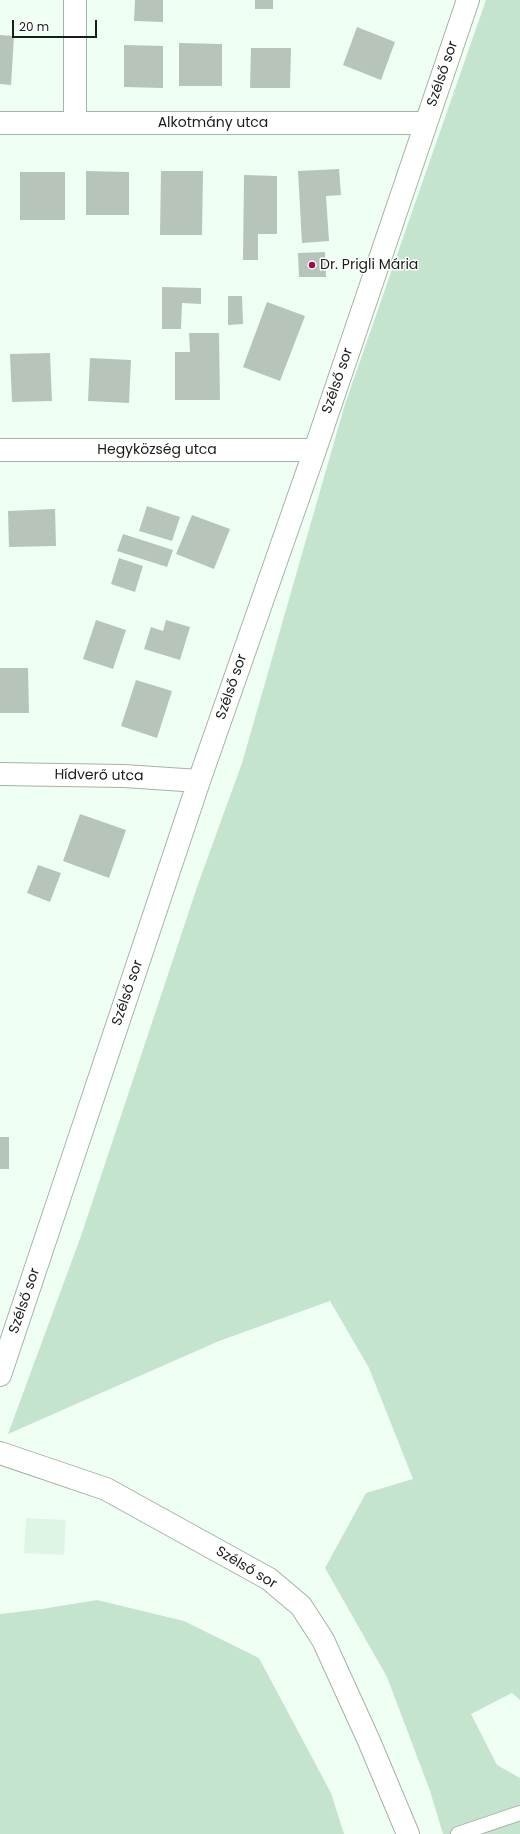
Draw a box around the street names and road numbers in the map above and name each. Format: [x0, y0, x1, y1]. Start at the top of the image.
street label: Szélső sor [424, 39, 462, 109]
street label: Alkotmány utca [158, 115, 268, 131]
street label: Szélső sor [319, 346, 357, 416]
street label: Hegyközség utca [97, 442, 217, 458]
street label: Szélső sor [213, 652, 251, 722]
street label: Hídverő utca [54, 767, 144, 785]
street label: Szélső sor [109, 958, 147, 1028]
street label: Szélső sor [6, 1266, 44, 1336]
street label: Szélső sor [212, 1543, 280, 1593]

